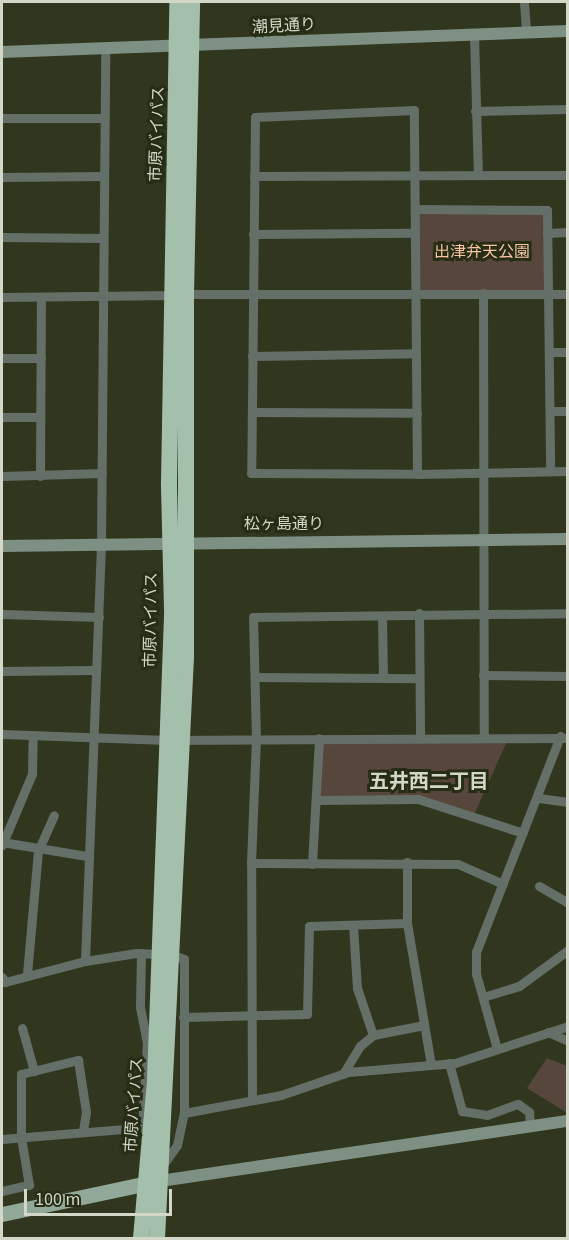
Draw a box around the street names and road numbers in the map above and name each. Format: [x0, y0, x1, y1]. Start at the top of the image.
street label: 潮見通り [252, 15, 316, 37]
street label: 市原バイパス [146, 86, 168, 182]
street label: 松ヶ島通り [244, 514, 324, 534]
street label: 市原バイパス [141, 572, 161, 668]
street label: 市原バイパス [121, 1056, 147, 1154]

